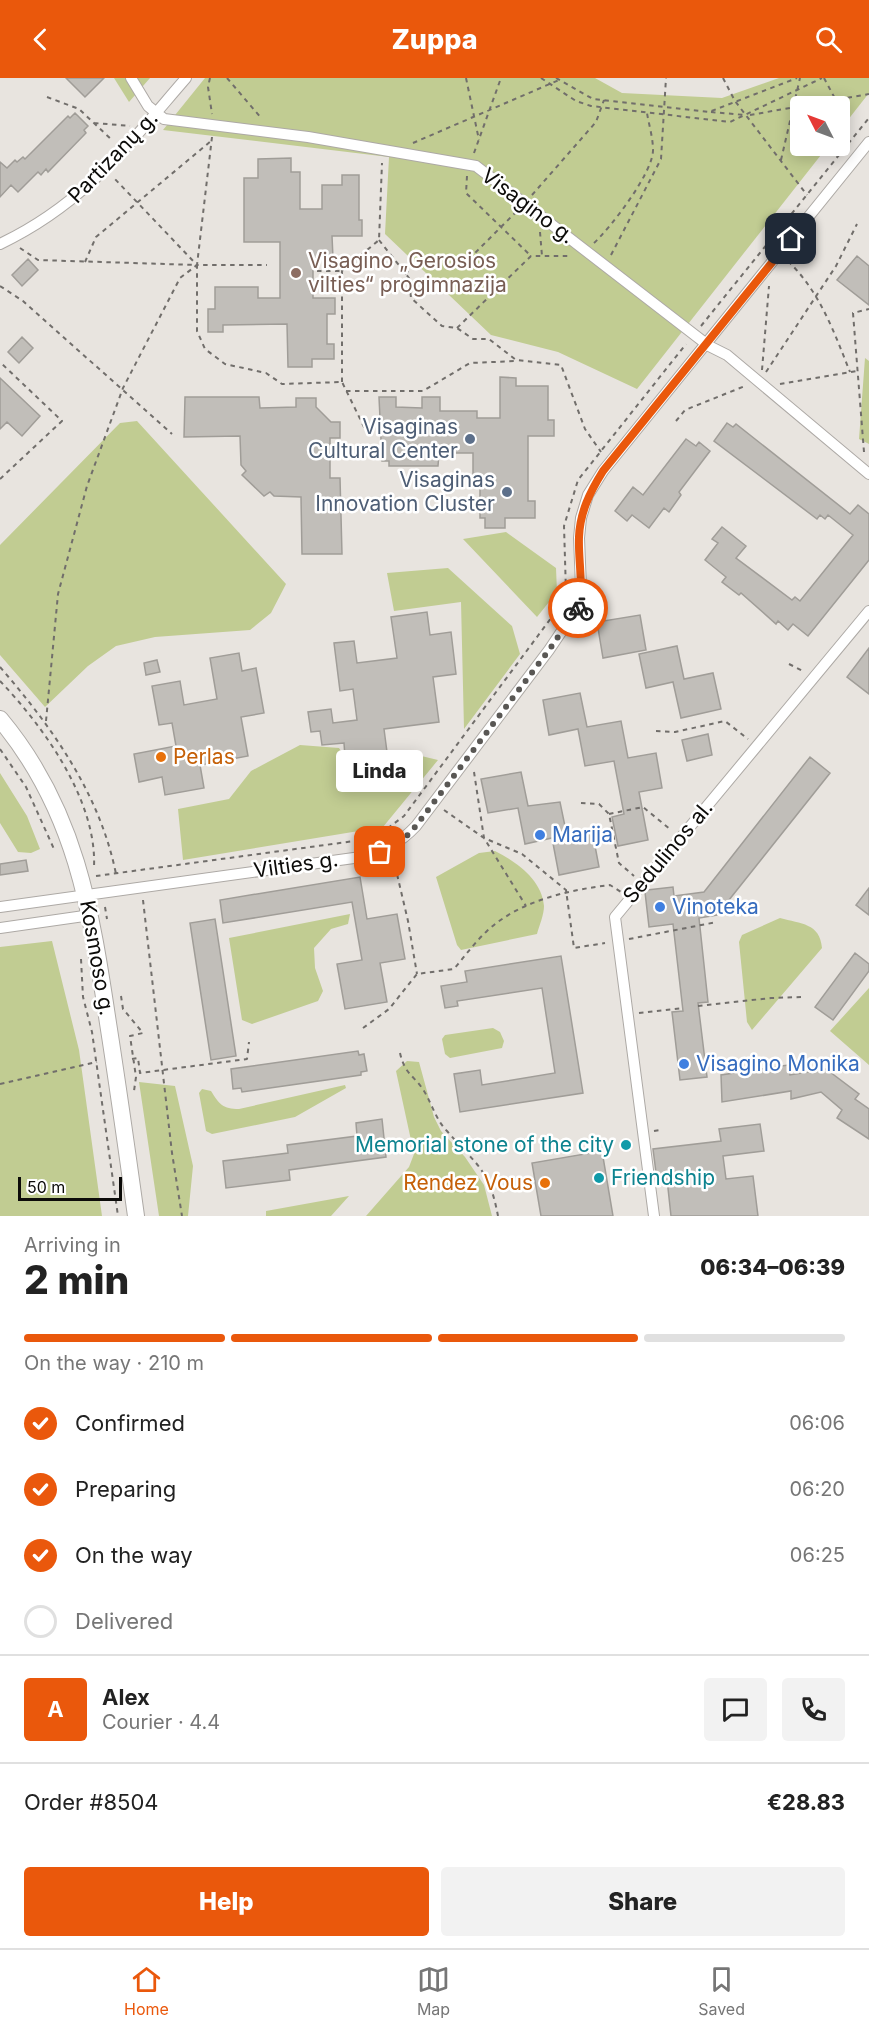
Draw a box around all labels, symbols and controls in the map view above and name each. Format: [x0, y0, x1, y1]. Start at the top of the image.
icon: back [24, 23, 57, 56]
text: Zuppa [391, 23, 478, 56]
icon: search [812, 23, 845, 56]
north arrow [790, 96, 850, 156]
map controls [790, 96, 850, 156]
street label: Partizanų g. [63, 105, 163, 208]
street label: Visagino g. [477, 162, 580, 249]
pin [765, 213, 816, 264]
icon: home [774, 222, 807, 255]
place label: Visagino „Gerosios vilties“ progimnazija [308, 248, 507, 297]
marker: Visagino „Gerosios vilties“ progimnazija [289, 266, 303, 280]
place label: Visaginas Cultural Center [308, 414, 458, 463]
marker: Visaginas Cultural Center [463, 432, 477, 446]
place label: Visaginas Innovation Cluster [315, 467, 495, 516]
marker: Visaginas Innovation Cluster [500, 485, 514, 499]
courier [548, 578, 608, 638]
icon: bike [562, 592, 595, 625]
place label: Perlas [173, 744, 235, 769]
marker: Perlas [154, 750, 168, 764]
callout: Linda [336, 750, 424, 792]
text: Linda [352, 759, 407, 783]
street label: Sedulinos al. [618, 795, 718, 908]
place label: Marija [552, 822, 613, 847]
pin [354, 826, 405, 877]
marker: Marija [533, 828, 547, 842]
icon: bag [363, 835, 396, 868]
street label: Vilties g. [252, 846, 340, 883]
place label: Vinoteka [672, 894, 759, 919]
street label: Kosmoso g. [75, 898, 120, 1017]
marker: Vinoteka [653, 900, 667, 914]
place label: Visagino Monika [696, 1051, 860, 1076]
marker: Visagino Monika [677, 1057, 691, 1071]
place label: Memorial stone of the city [355, 1132, 614, 1157]
marker: Memorial stone of the city [619, 1138, 633, 1152]
place label: Friendship [611, 1165, 715, 1190]
place label: Rendez Vous [403, 1170, 533, 1195]
marker: Friendship [592, 1171, 606, 1185]
scale bar [18, 1174, 122, 1202]
marker: Rendez Vous [538, 1176, 552, 1190]
text: 50 m [27, 1177, 65, 1197]
text: Arriving in [24, 1233, 121, 1257]
text: 06:34–06:39 [700, 1254, 845, 1280]
text: 2 min [24, 1256, 129, 1303]
text: On the way · 210 m [24, 1351, 204, 1375]
icon: check [24, 1407, 57, 1440]
text: Confirmed [75, 1410, 185, 1436]
text: 06:06 [789, 1411, 845, 1435]
icon: check [24, 1473, 57, 1506]
text: Preparing [75, 1476, 176, 1502]
text: 06:20 [789, 1477, 845, 1501]
icon: check [24, 1539, 57, 1572]
text: On the way [75, 1542, 193, 1568]
text: 06:25 [790, 1543, 845, 1567]
text: Delivered [75, 1608, 173, 1634]
button: chat [704, 1678, 767, 1741]
button: phone [782, 1678, 845, 1741]
text: Alex [102, 1684, 150, 1710]
text: A [47, 1696, 64, 1722]
text: Courier · 4.4 [102, 1710, 220, 1734]
text: Order #8504 [24, 1789, 159, 1815]
text: €28.83 [767, 1789, 845, 1815]
button: Help [24, 1867, 429, 1936]
button: Share [441, 1867, 845, 1936]
tab: Home [124, 1963, 169, 2019]
tab: Map [417, 1963, 450, 2019]
tab: Saved [698, 1963, 745, 2019]

